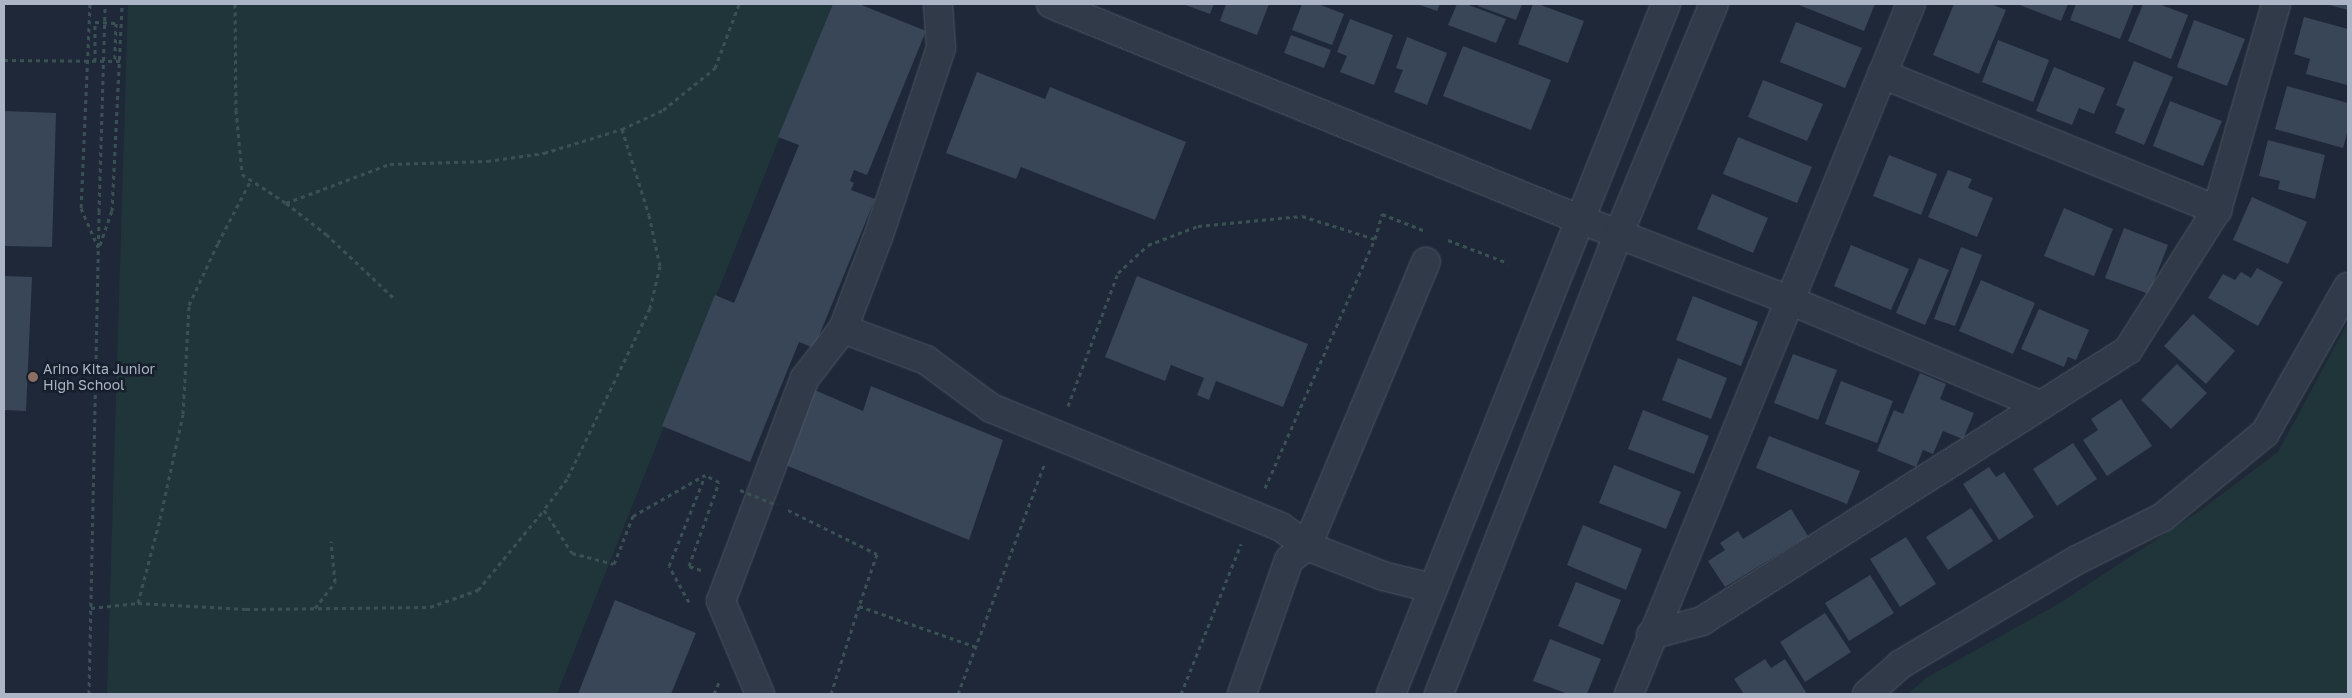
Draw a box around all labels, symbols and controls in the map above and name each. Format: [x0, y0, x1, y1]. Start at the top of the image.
place label: Arino Kita Junior High School [43, 361, 155, 394]
marker: Arino Kita Junior High School [27, 371, 39, 383]

